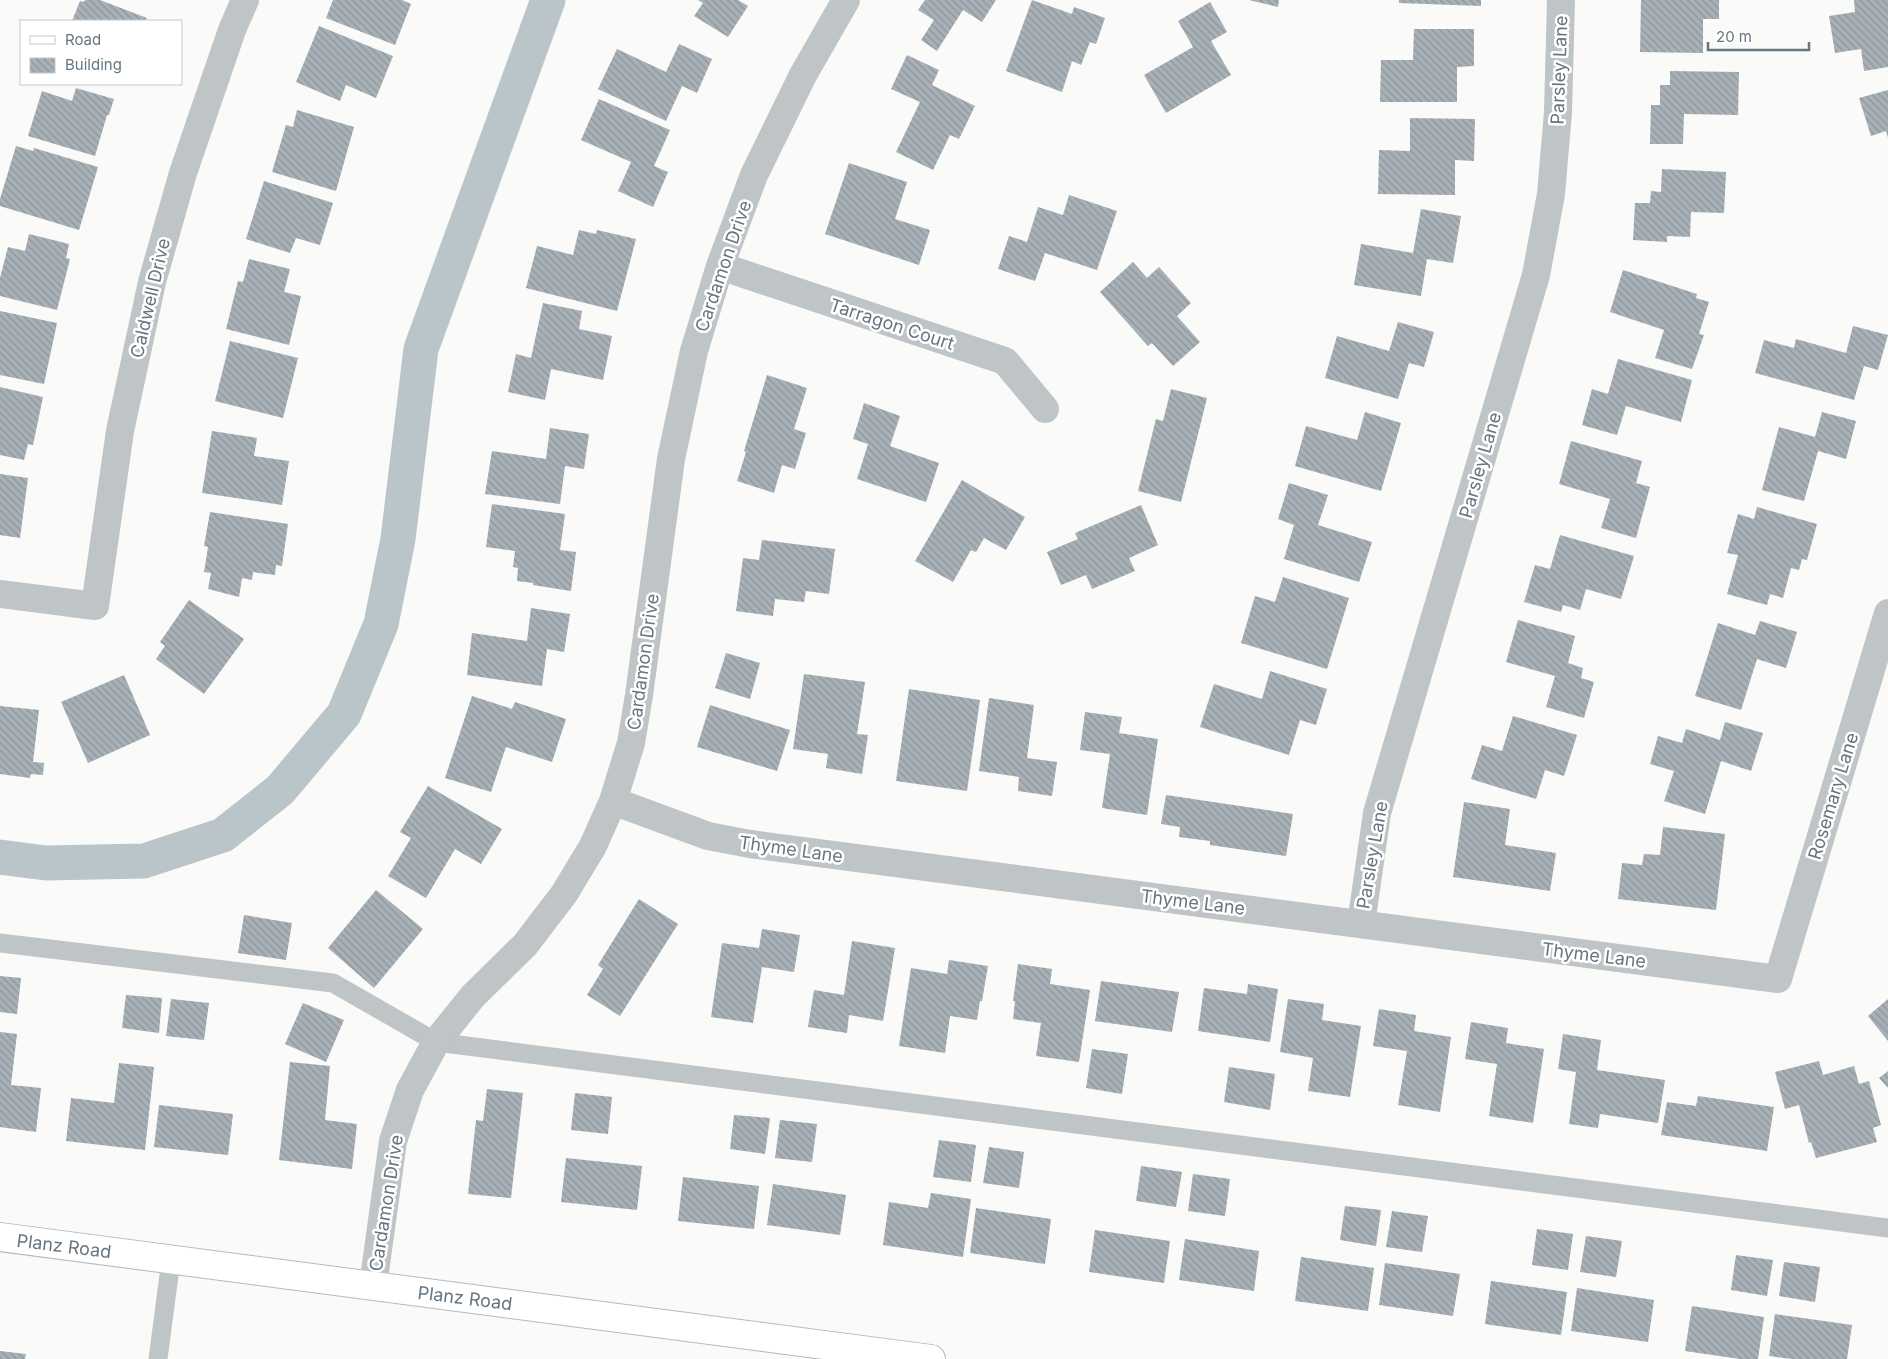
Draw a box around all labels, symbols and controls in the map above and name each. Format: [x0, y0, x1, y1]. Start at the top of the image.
street label: Parsley Lane [1547, 15, 1571, 125]
legend [20, 20, 182, 85]
scale bar [1708, 20, 1809, 52]
text: 20 m [1716, 27, 1752, 46]
text: Road [65, 30, 101, 49]
text: Building [65, 55, 122, 74]
street label: Cardamon Drive [691, 197, 755, 335]
street label: Caldwell Drive [126, 236, 174, 360]
street label: Tarragon Court [827, 294, 957, 354]
street label: Parsley Lane [1455, 410, 1505, 520]
street label: Cardamon Drive [623, 592, 663, 732]
street label: Rosemary Lane [1804, 730, 1862, 862]
street label: Parsley Lane [1352, 800, 1392, 910]
street label: Thyme Lane [738, 831, 844, 867]
street label: Thyme Lane [1140, 885, 1246, 919]
street label: Thyme Lane [1541, 938, 1647, 972]
street label: Cardamon Drive [365, 1133, 407, 1273]
street label: Planz Road [16, 1230, 112, 1262]
street label: Planz Road [417, 1282, 513, 1314]

